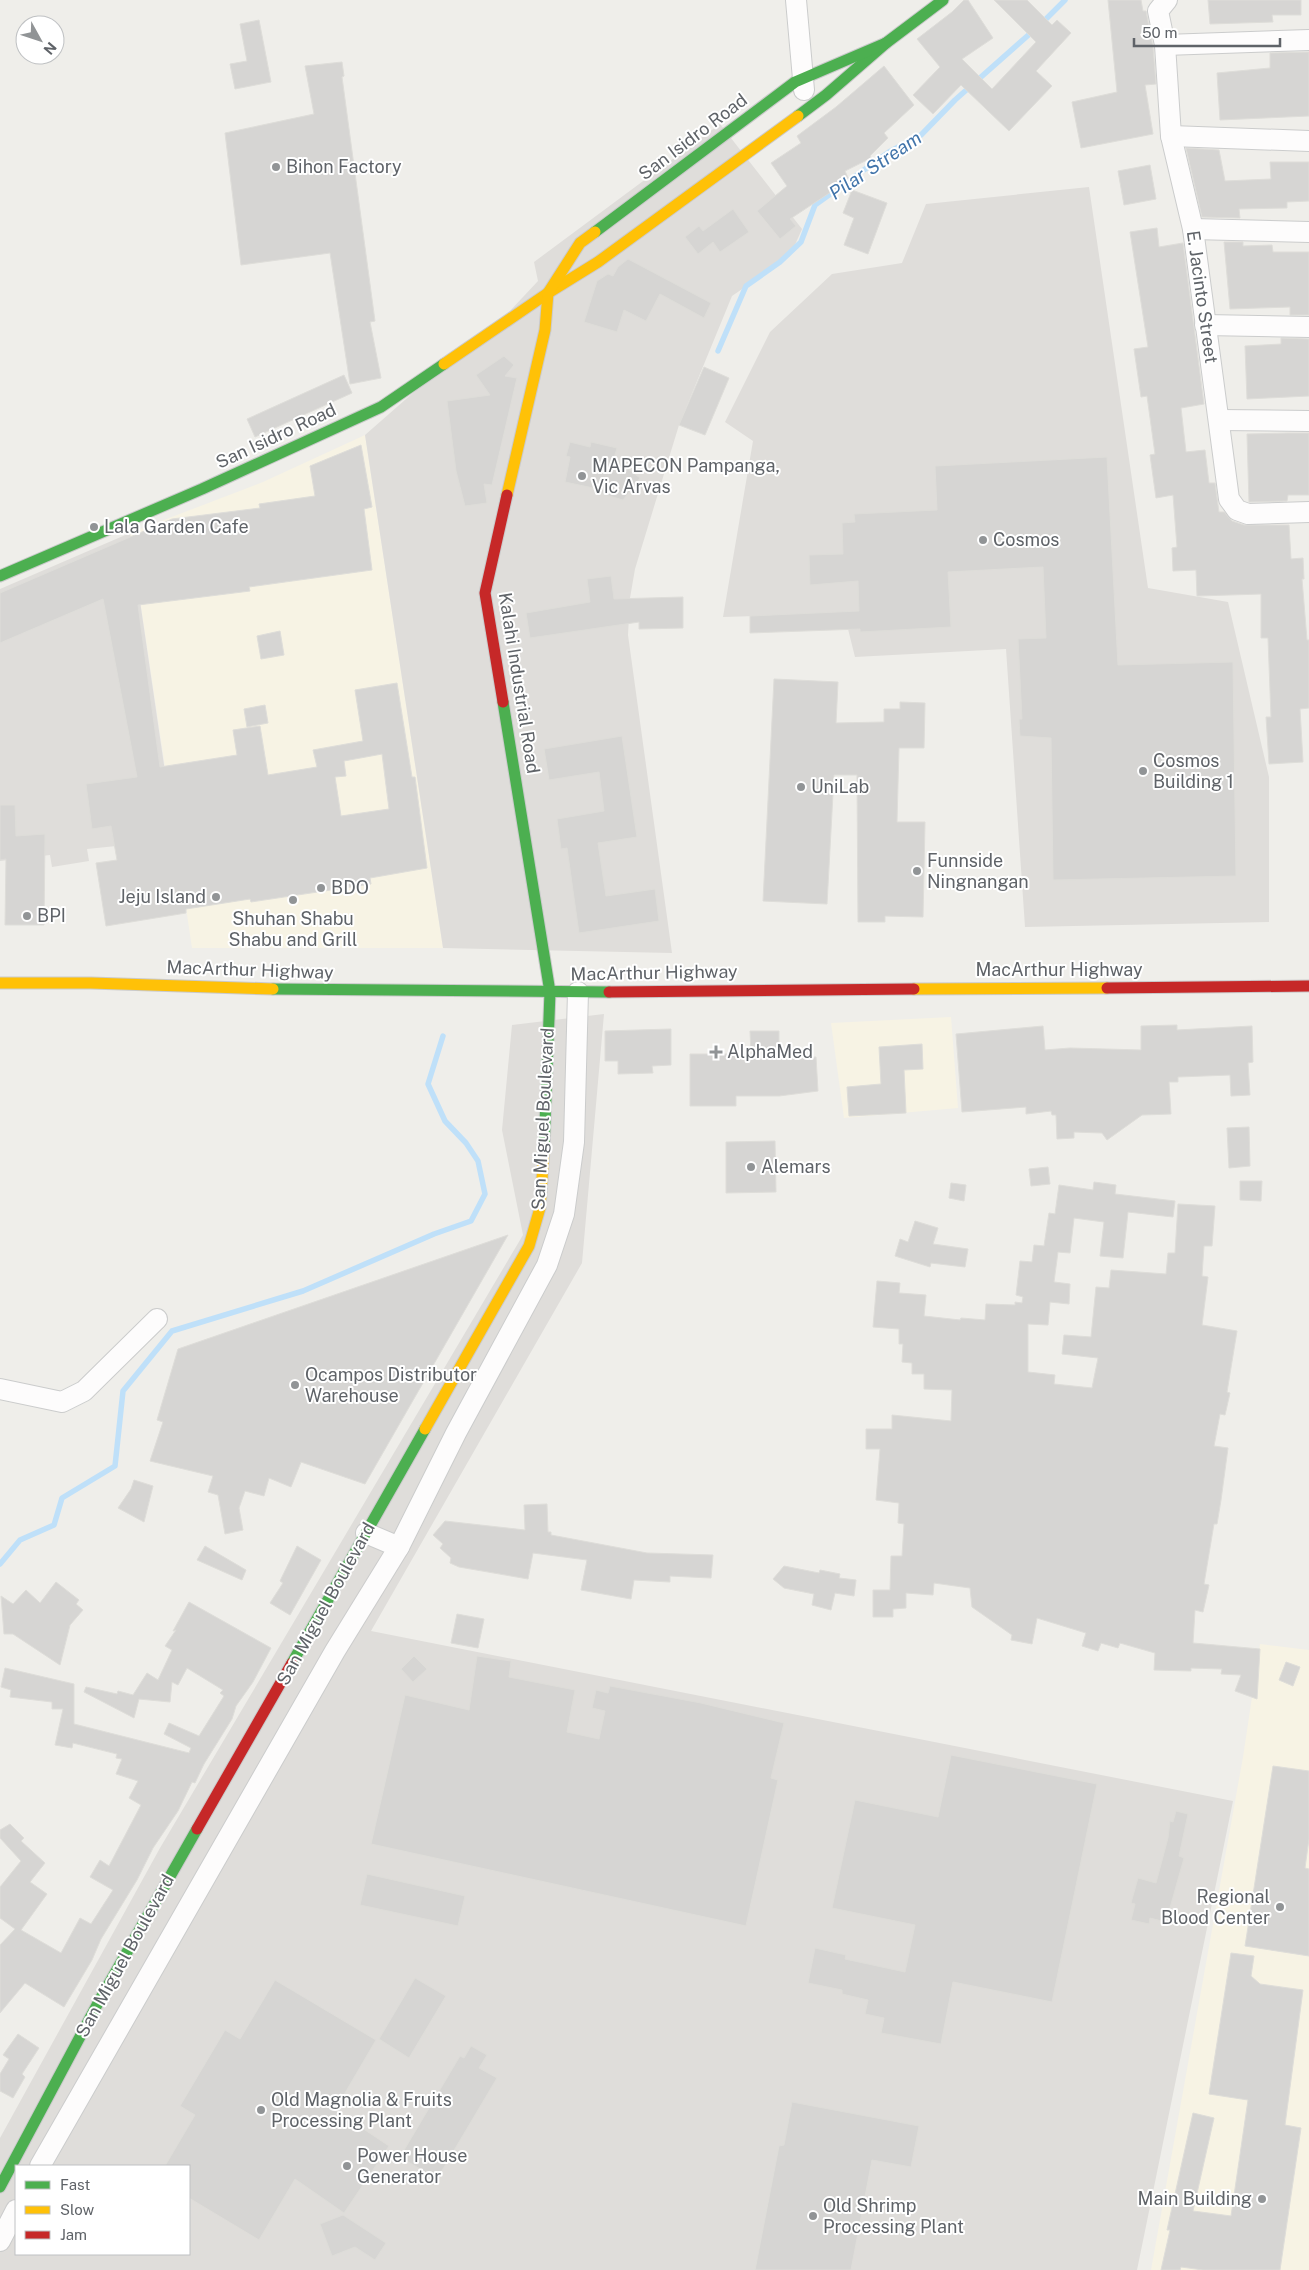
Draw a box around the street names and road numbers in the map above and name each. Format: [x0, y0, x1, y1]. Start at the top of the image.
street label: San Isidro Road [634, 89, 751, 184]
street label: E. Jacinto Street [1183, 229, 1222, 365]
street label: San Isidro Road [212, 399, 339, 473]
street label: Kalahi Industrial Road [495, 591, 544, 775]
street label: MacArthur Highway [166, 956, 334, 983]
street label: MacArthur Highway [975, 959, 1143, 980]
street label: MacArthur Highway [570, 961, 738, 984]
street label: San Miguel Boulevard [527, 1027, 558, 1211]
street label: San Miguel Boulevard [272, 1519, 379, 1689]
street label: San Miguel Boulevard [71, 1871, 178, 2041]

